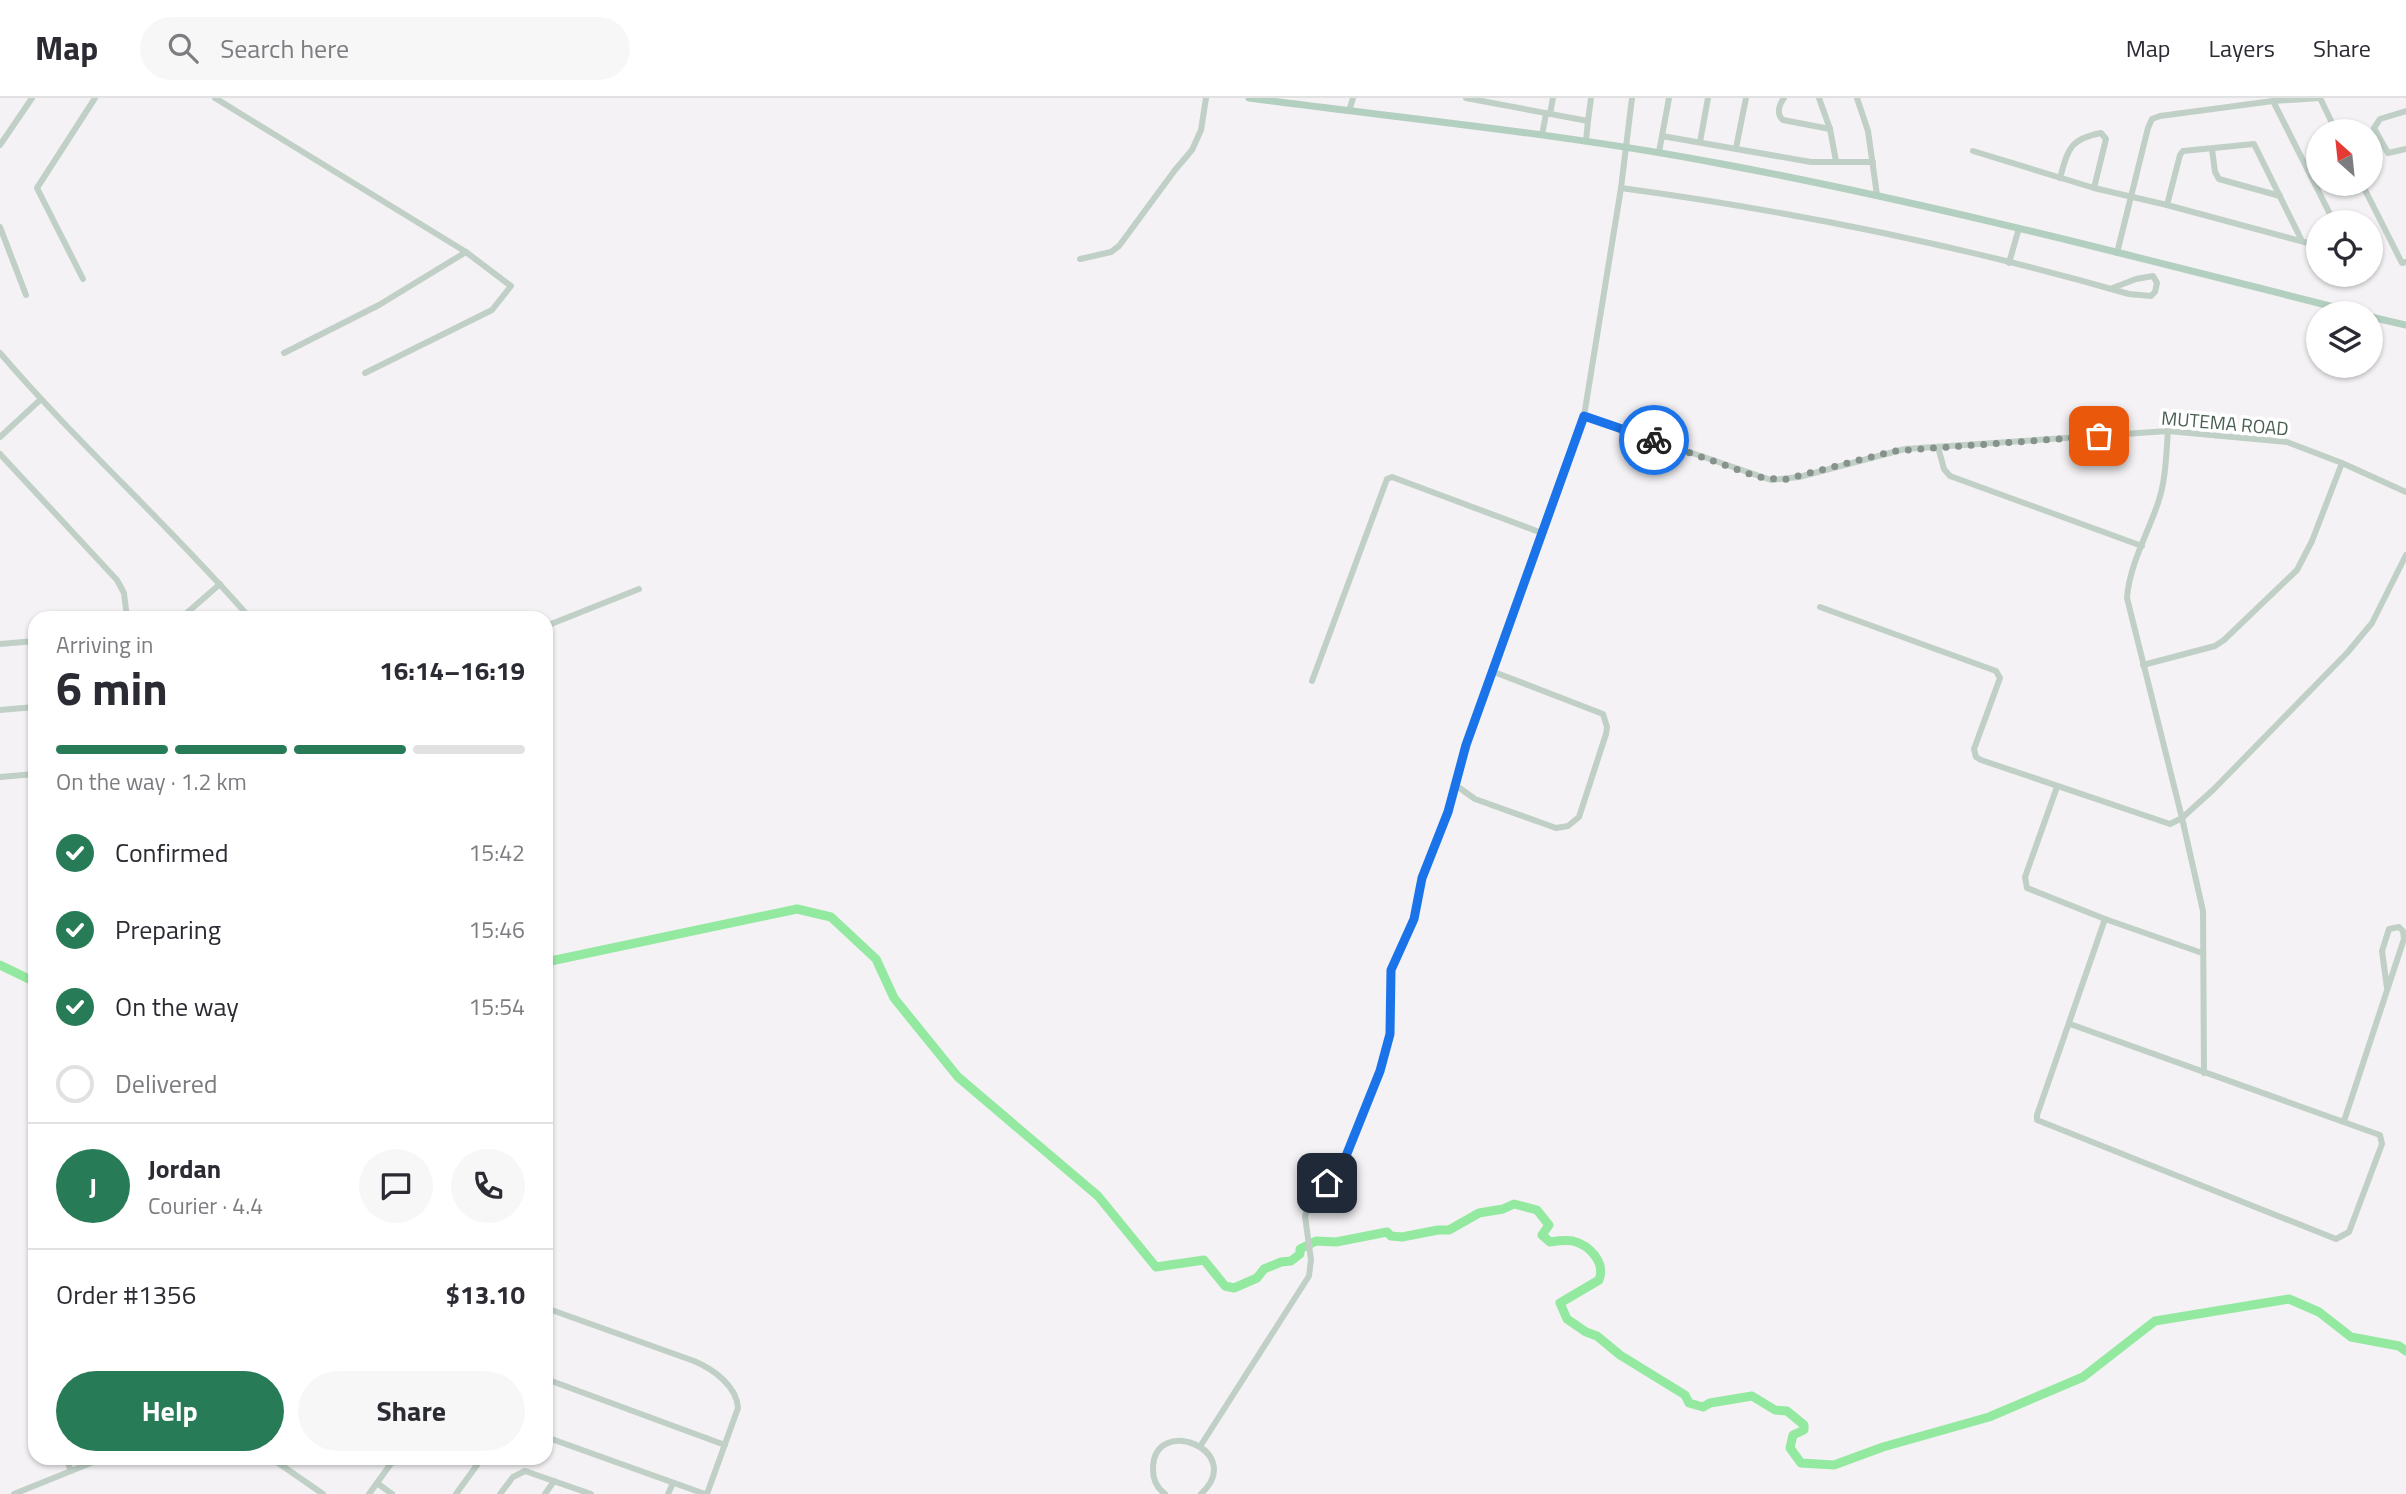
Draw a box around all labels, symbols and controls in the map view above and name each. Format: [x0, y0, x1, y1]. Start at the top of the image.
search box [140, 17, 630, 80]
text: Map [35, 23, 98, 73]
icon: search [164, 29, 202, 67]
text: Search here [220, 29, 349, 68]
text: Map [2126, 30, 2171, 66]
text: Layers [2209, 30, 2275, 66]
text: Share [2313, 30, 2371, 66]
north arrow [2306, 119, 2384, 196]
map controls [2306, 119, 2383, 378]
button: locate [2306, 210, 2383, 287]
button: layers [2306, 301, 2383, 378]
street label: MUTEMA ROAD [2160, 402, 2290, 443]
courier [1619, 405, 1689, 475]
pin [2069, 406, 2129, 466]
icon: bag [2080, 417, 2118, 455]
icon: bike [1635, 421, 1673, 459]
text: Arriving in [56, 627, 153, 662]
text: 16:14–16:19 [379, 651, 525, 690]
text: 6 min [56, 653, 168, 723]
text: On the way · 1.2 km [56, 764, 247, 799]
text: Confirmed [115, 833, 229, 872]
icon: check [56, 834, 94, 872]
text: 15:42 [468, 835, 525, 870]
text: Preparing [115, 910, 221, 949]
icon: check [56, 911, 94, 949]
text: 15:46 [468, 912, 525, 947]
text: On the way [115, 987, 239, 1026]
icon: check [56, 988, 94, 1026]
text: 15:54 [468, 989, 525, 1024]
text: Delivered [115, 1064, 218, 1103]
text: Jordan [148, 1149, 221, 1188]
button: chat [359, 1149, 433, 1223]
button: phone [451, 1149, 525, 1223]
pin [1297, 1153, 1357, 1213]
icon: home [1308, 1164, 1346, 1202]
text: J [89, 1167, 97, 1206]
text: Courier · 4.4 [148, 1188, 263, 1223]
text: Order #1356 [56, 1275, 196, 1314]
text: $13.10 [446, 1275, 525, 1314]
button: Help [56, 1371, 284, 1451]
button: Share [298, 1371, 525, 1451]

